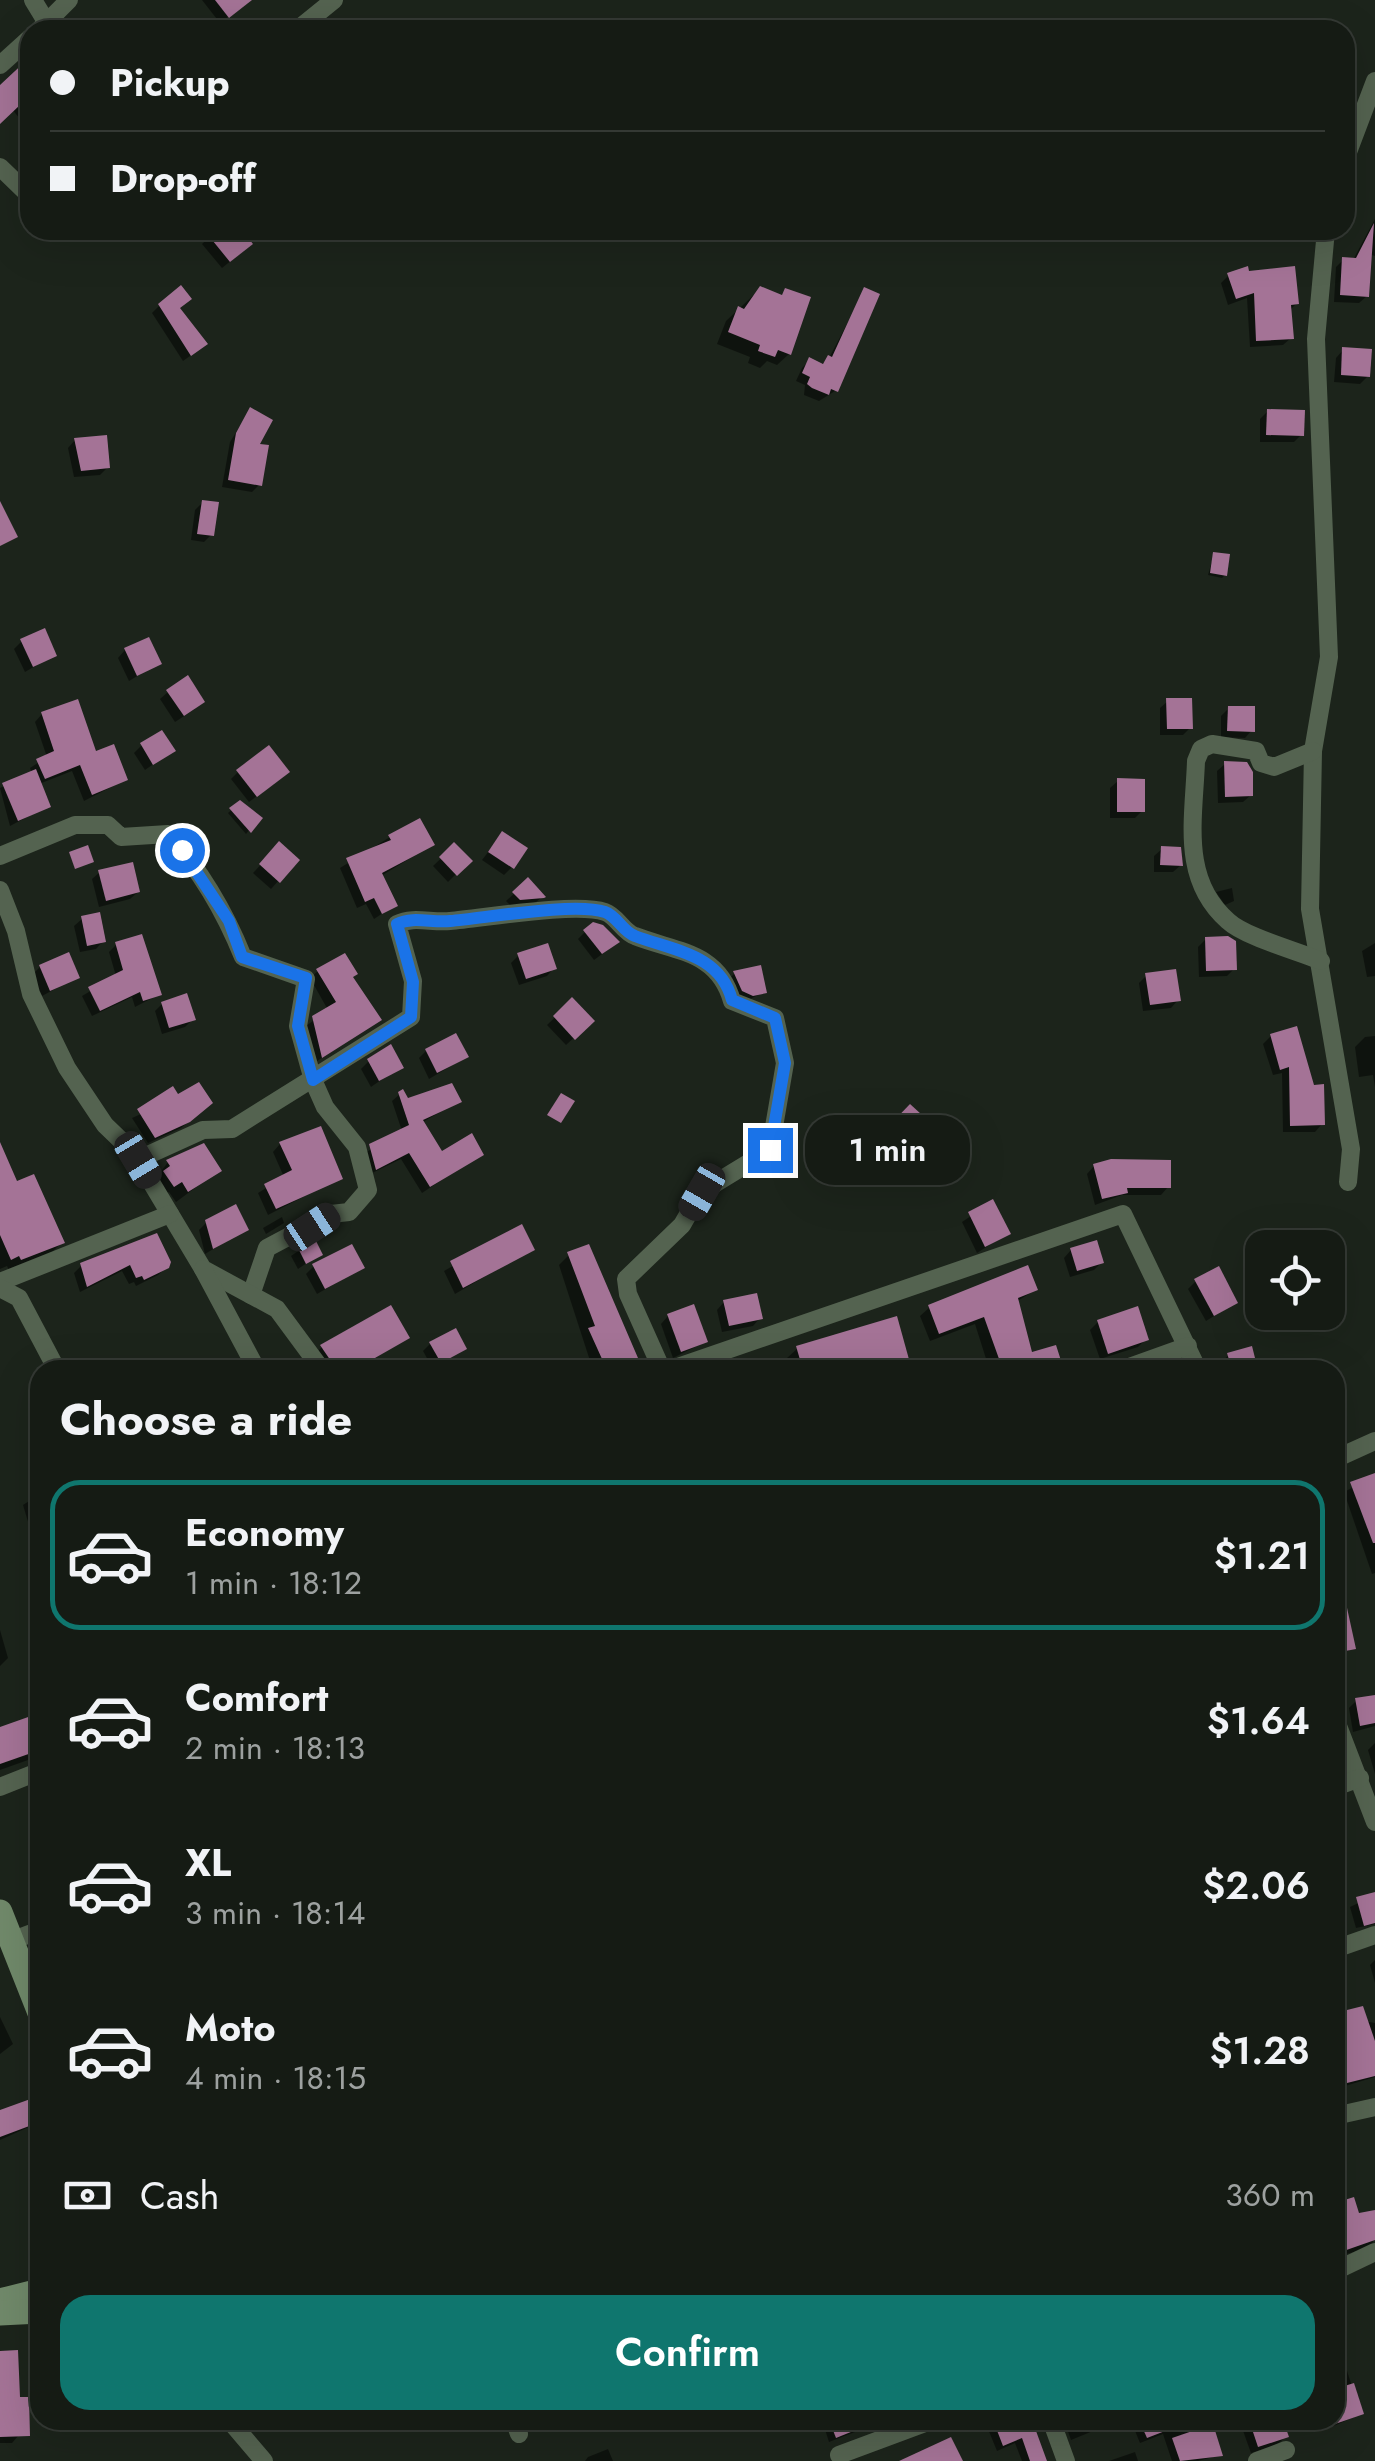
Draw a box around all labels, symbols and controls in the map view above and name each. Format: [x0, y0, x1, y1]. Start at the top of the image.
text: Pickup [110, 55, 230, 110]
text: Drop-off [110, 151, 256, 206]
route start [160, 828, 205, 873]
callout: 1 min [805, 1115, 970, 1185]
car [110, 1127, 166, 1193]
text: 1 min [849, 1127, 926, 1173]
route end [748, 1128, 793, 1173]
car [674, 1159, 730, 1225]
car [279, 1198, 345, 1256]
map controls [1245, 1230, 1345, 1330]
button: locate [1245, 1230, 1345, 1330]
text: Choose a ride [60, 1387, 352, 1452]
text: Economy [185, 1505, 344, 1560]
icon: car [65, 1510, 155, 1600]
text: $1.21 [1214, 1528, 1310, 1583]
text: 1 min · 18:12 [185, 1560, 362, 1606]
text: Comfort [185, 1670, 328, 1725]
icon: car [65, 1675, 155, 1765]
text: $1.64 [1207, 1693, 1310, 1748]
text: 2 min · 18:13 [185, 1725, 365, 1771]
text: XL [185, 1835, 231, 1890]
icon: car [65, 1840, 155, 1930]
text: $2.06 [1202, 1858, 1310, 1913]
text: 3 min · 18:14 [185, 1890, 365, 1936]
text: Moto [185, 2000, 276, 2055]
icon: car [65, 2005, 155, 2095]
text: $1.28 [1209, 2023, 1310, 2078]
text: 4 min · 18:15 [185, 2055, 366, 2101]
icon: cash [60, 2168, 115, 2223]
text: Cash [140, 2168, 220, 2223]
text: 360 m [1225, 2172, 1315, 2218]
button: Confirm [60, 2295, 1315, 2410]

